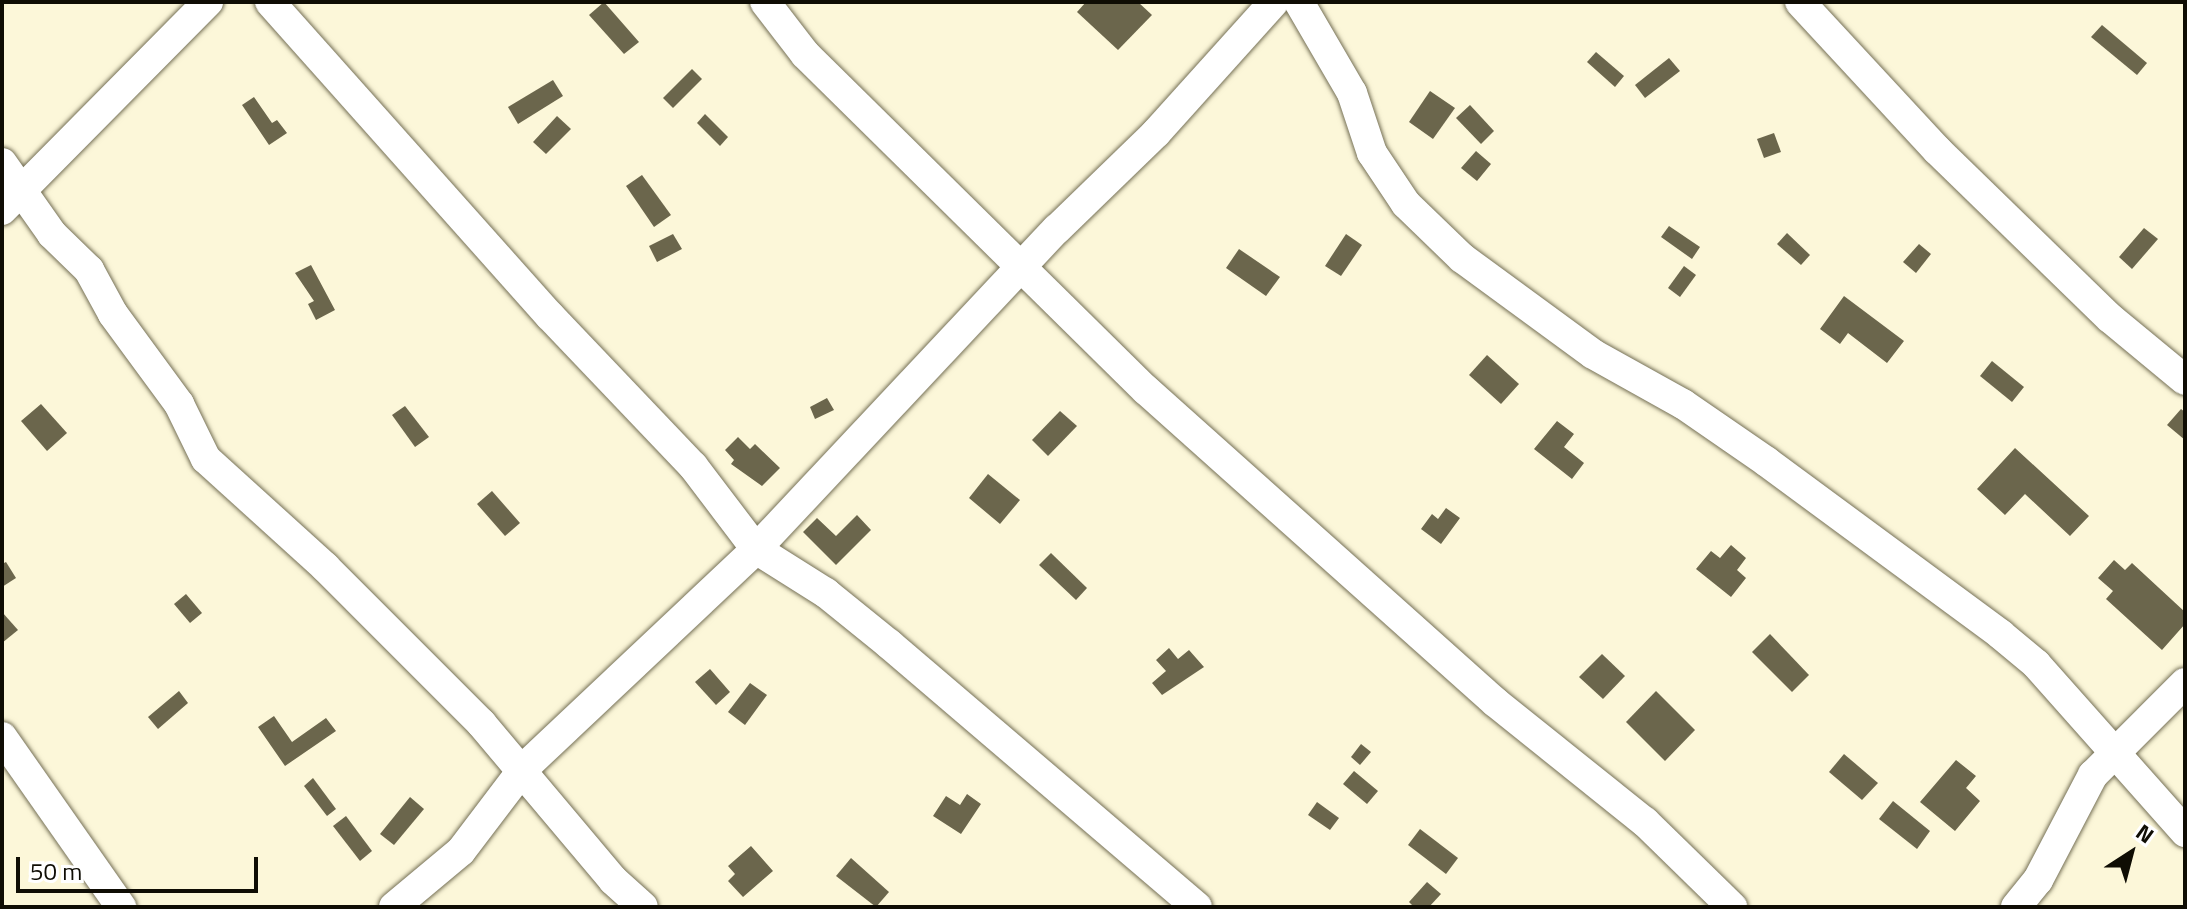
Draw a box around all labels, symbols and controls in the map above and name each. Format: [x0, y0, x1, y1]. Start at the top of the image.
north arrow [2091, 813, 2171, 893]
text: N [2129, 815, 2161, 852]
scale bar [20, 841, 262, 891]
text: 50 m [30, 853, 82, 889]

